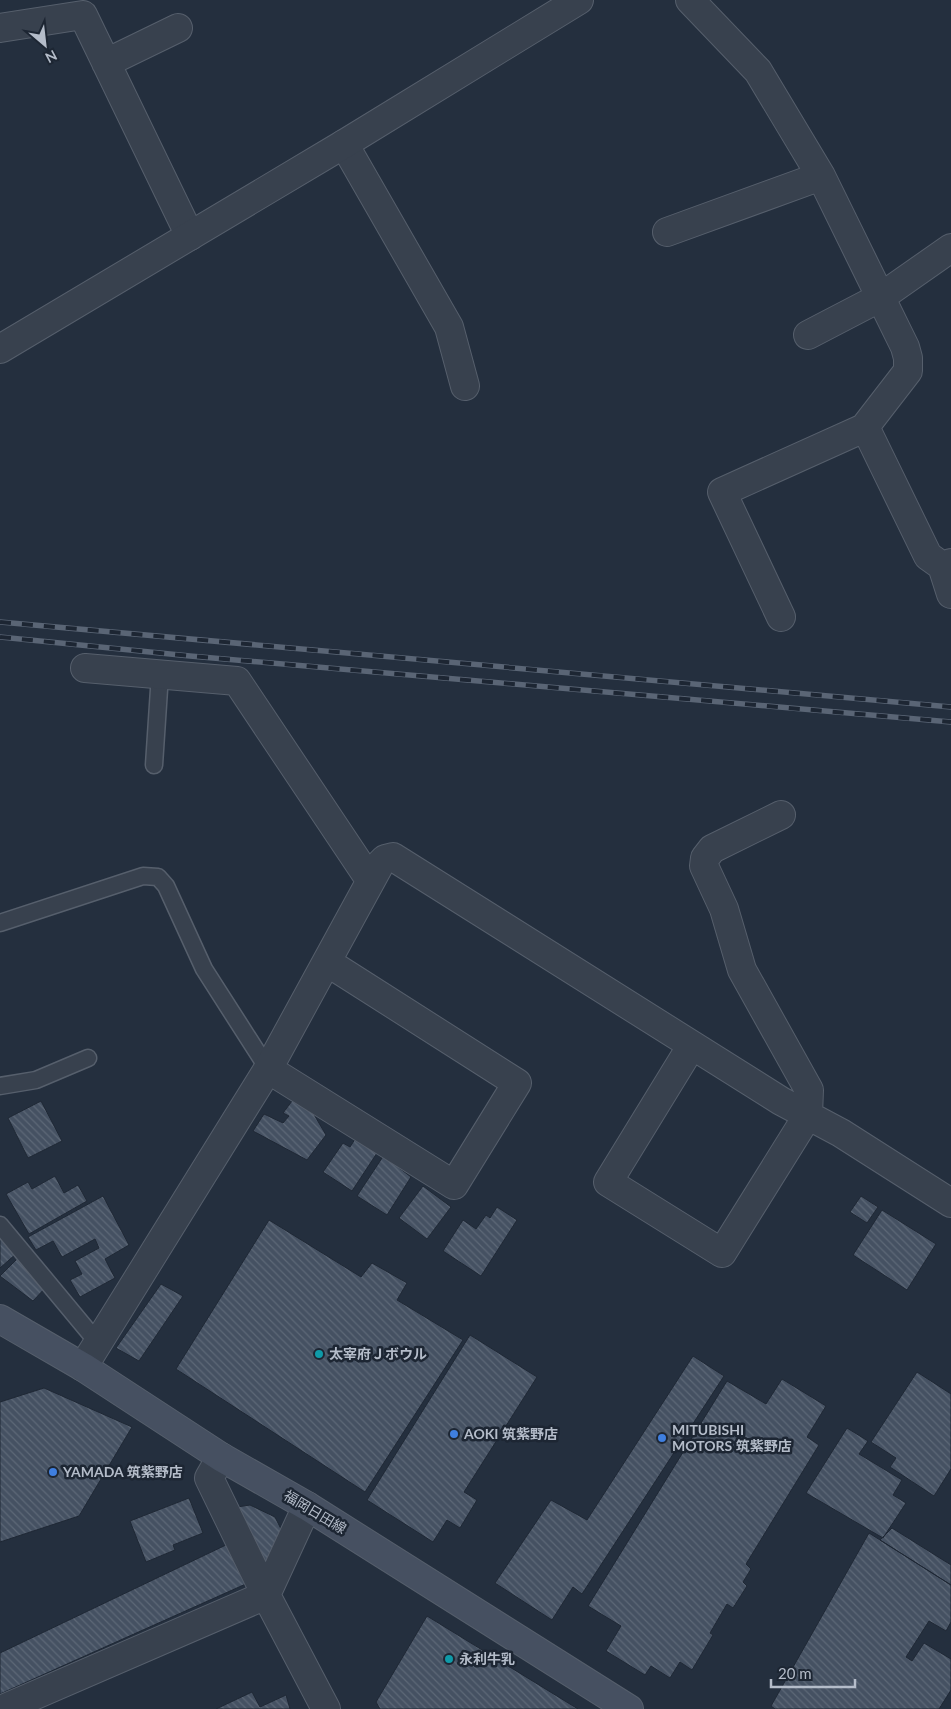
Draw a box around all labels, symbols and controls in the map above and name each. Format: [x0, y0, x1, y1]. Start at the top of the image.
north arrow [20, 20, 70, 70]
text: N [43, 47, 60, 67]
place label: 太宰府Ｊボウル [329, 1345, 427, 1362]
marker: 太宰府Ｊボウル [313, 1348, 325, 1360]
place label: MITUBISHI MOTORS 筑紫野店 [672, 1421, 792, 1454]
place label: AOKI 筑紫野店 [463, 1425, 558, 1442]
marker: AOKI 筑紫野店 [448, 1428, 460, 1440]
marker: MITUBISHI MOTORS 筑紫野店 [656, 1432, 668, 1444]
place label: YAMADA 筑紫野店 [62, 1463, 183, 1480]
marker: YAMADA 筑紫野店 [47, 1466, 59, 1478]
street label: 福岡日田線 [281, 1486, 350, 1537]
place label: 永利牛乳 [459, 1650, 515, 1667]
marker: 永利牛乳 [443, 1653, 455, 1665]
scale bar [771, 1656, 855, 1688]
text: 20 m [778, 1664, 812, 1682]

